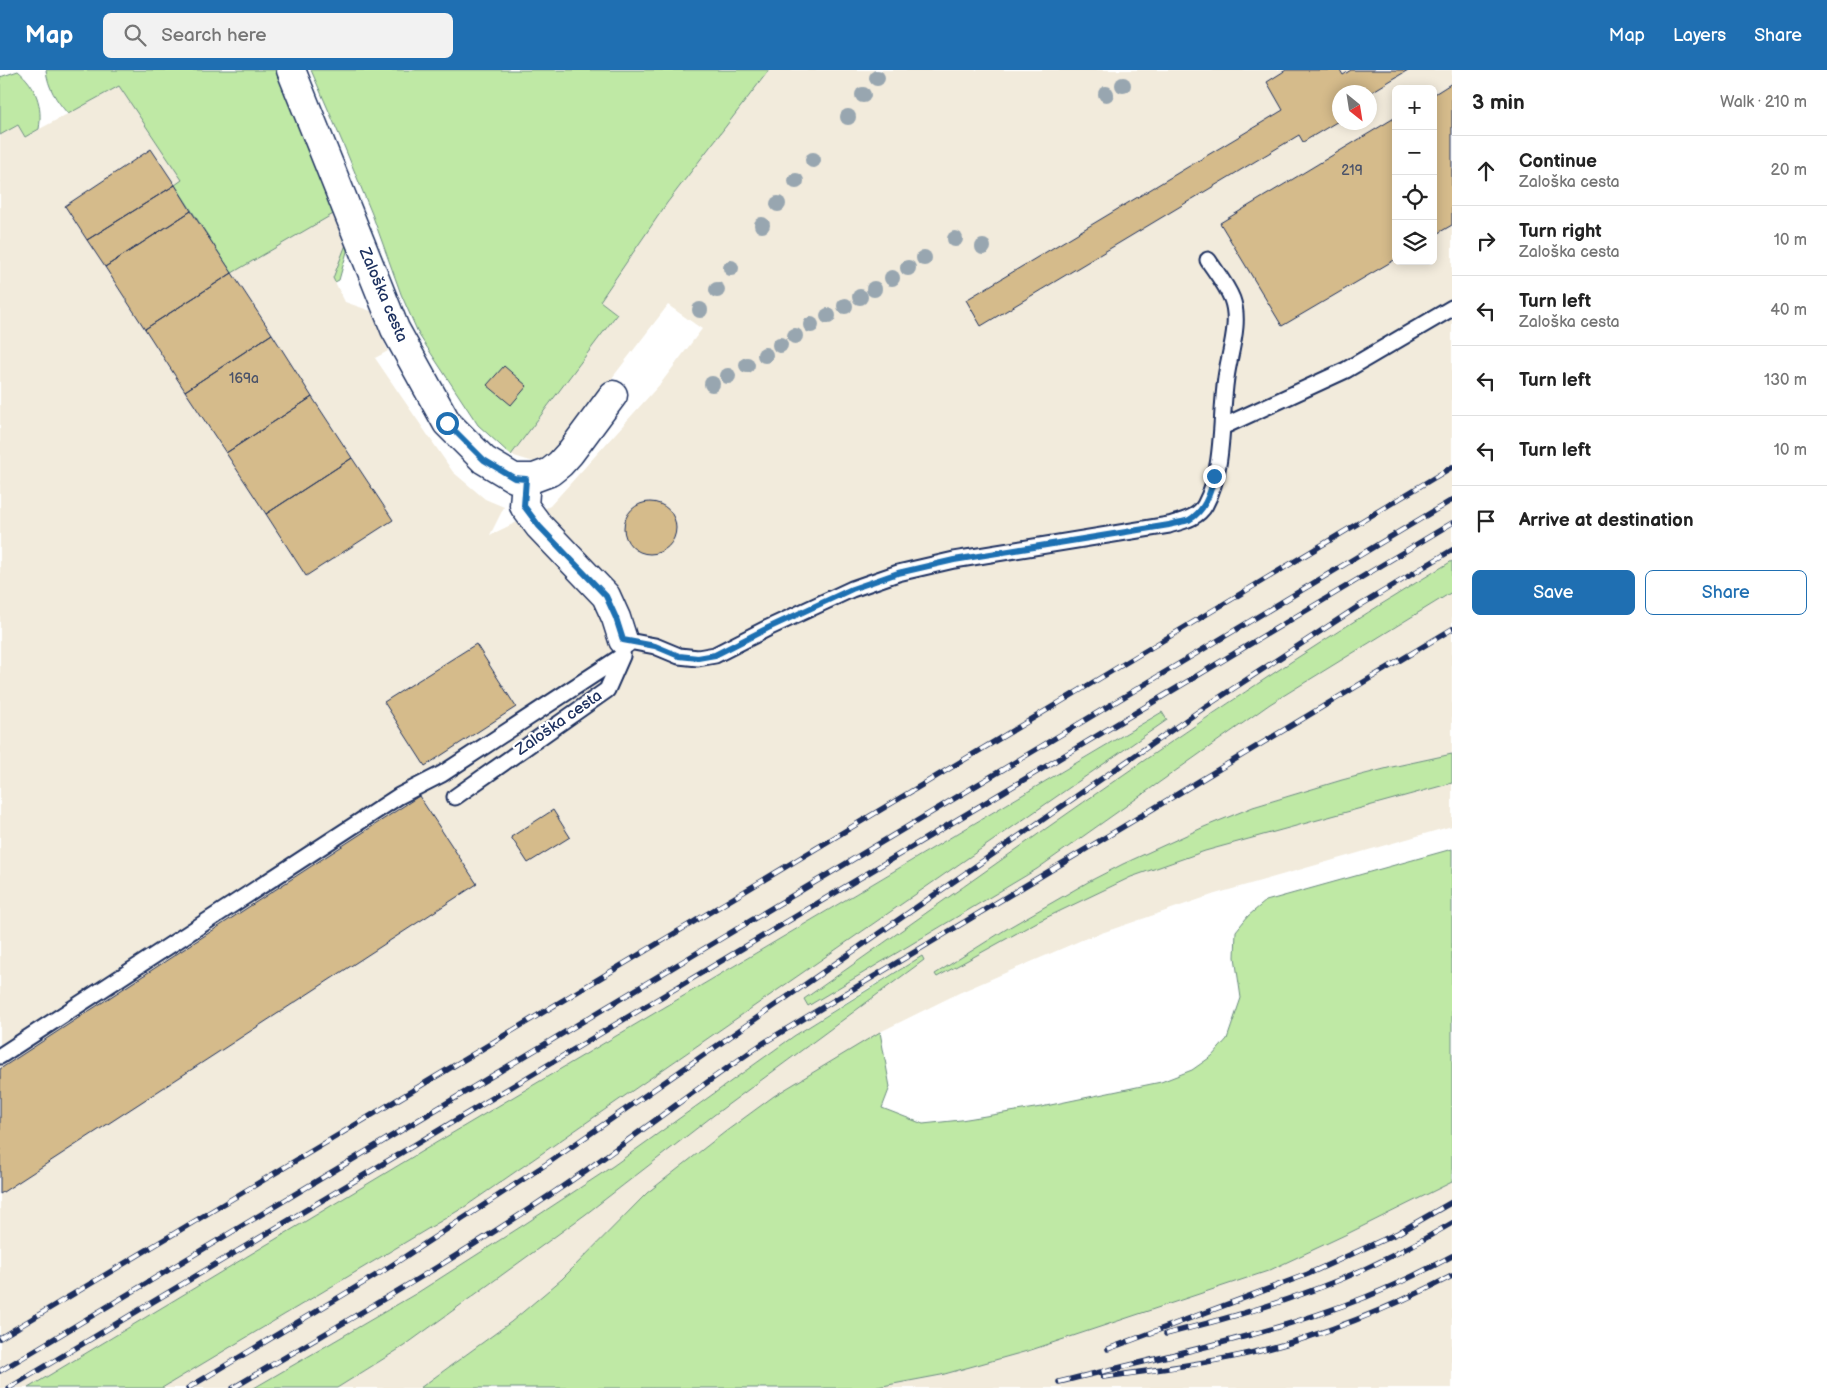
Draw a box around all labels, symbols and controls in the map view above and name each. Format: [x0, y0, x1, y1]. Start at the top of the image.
search box [103, 13, 453, 58]
text: Map [25, 21, 73, 50]
icon: search [121, 21, 149, 49]
text: Search here [161, 24, 267, 47]
text: Map [1609, 25, 1645, 46]
text: Layers [1673, 25, 1726, 46]
text: Share [1754, 25, 1802, 46]
north arrow [1332, 85, 1377, 130]
map controls [1392, 85, 1437, 265]
button: + [1392, 85, 1437, 130]
text: 3 min [1472, 90, 1525, 115]
text: Walk · 210 m [1720, 93, 1807, 112]
button: − [1392, 130, 1437, 175]
text: Continue [1519, 150, 1597, 173]
icon: ahead [1472, 157, 1500, 185]
text: 20 m [1771, 161, 1807, 180]
house number: 219 [1341, 162, 1363, 179]
text: Zaloška cesta [1519, 173, 1620, 192]
button: locate [1392, 175, 1437, 220]
button: layers [1392, 220, 1437, 265]
text: Turn right [1519, 220, 1602, 243]
icon: right [1472, 227, 1500, 255]
text: 10 m [1774, 231, 1807, 250]
text: Zaloška cesta [1519, 243, 1620, 262]
street label: Zaloška cesta [354, 244, 411, 345]
text: Turn left [1519, 290, 1591, 313]
icon: left [1472, 297, 1500, 325]
text: 40 m [1770, 301, 1807, 320]
text: Zaloška cesta [1519, 313, 1620, 332]
icon: left [1472, 367, 1500, 395]
text: Turn left [1519, 369, 1591, 392]
house number: 169a [229, 370, 259, 387]
text: 130 m [1764, 371, 1807, 390]
route start [436, 412, 459, 435]
icon: left [1472, 437, 1500, 465]
text: Turn left [1519, 439, 1591, 462]
text: 10 m [1774, 441, 1807, 460]
route end [1203, 465, 1226, 488]
icon: arrive [1472, 507, 1500, 535]
text: Arrive at destination [1519, 509, 1694, 532]
button: Save [1472, 570, 1635, 615]
button: Share [1645, 570, 1807, 615]
street label: Zaloška cesta [512, 686, 606, 760]

